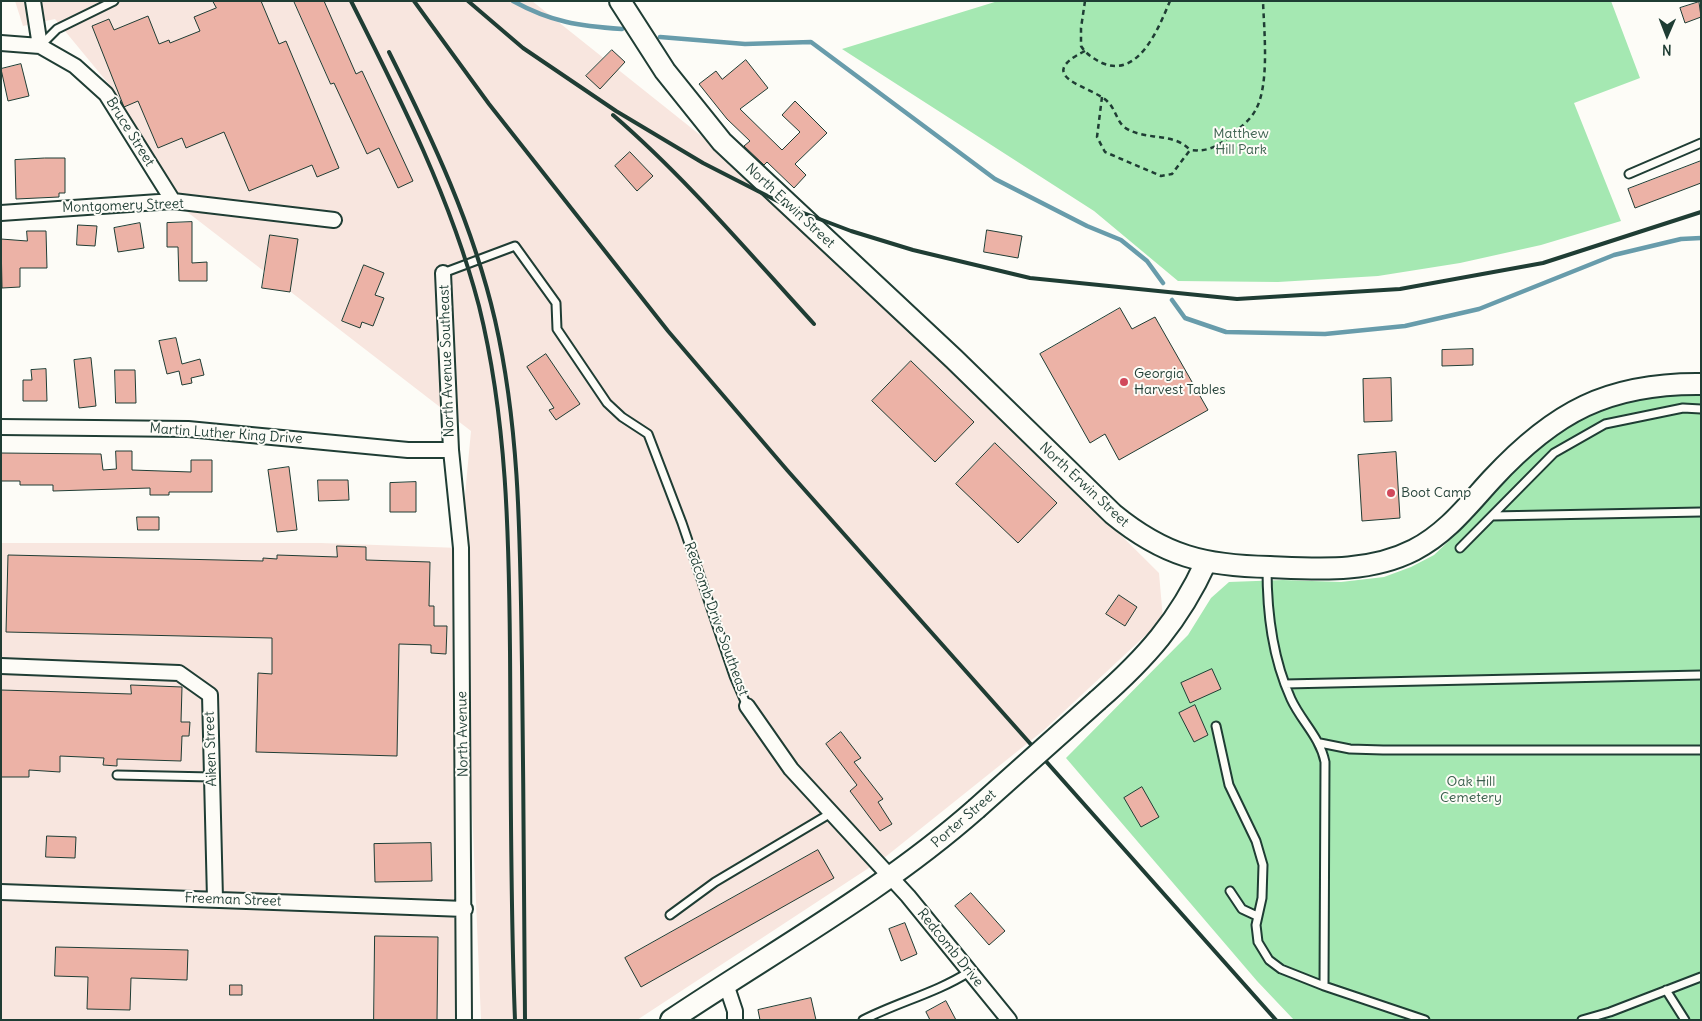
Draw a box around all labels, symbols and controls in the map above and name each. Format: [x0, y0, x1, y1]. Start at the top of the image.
north arrow [1642, 10, 1692, 60]
text: N [1662, 41, 1672, 59]
street label: Bruce Street [102, 94, 158, 170]
park label: Matthew Hill Park [1213, 126, 1269, 158]
street label: North Erwin Street [742, 160, 838, 252]
street label: Montgomery Street [62, 195, 184, 217]
street label: North Avenue Southeast [436, 284, 458, 438]
place label: Georgia Harvest Tables [1134, 366, 1226, 398]
marker: Georgia Harvest Tables [1118, 376, 1130, 388]
street label: Martin Luther King Drive [149, 420, 303, 448]
street label: North Erwin Street [1036, 439, 1132, 531]
place label: Boot Camp [1401, 485, 1471, 501]
marker: Boot Camp [1385, 487, 1397, 499]
street label: Redcomb Drive Southeast [680, 540, 752, 698]
street label: North Avenue [454, 691, 472, 777]
street label: Aiken Street [201, 711, 221, 787]
park label: Oak Hill Cemetery [1440, 774, 1502, 806]
street label: Porter Street [928, 786, 1000, 852]
street label: Freeman Street [184, 890, 282, 910]
street label: Redcomb Drive [913, 906, 987, 990]

